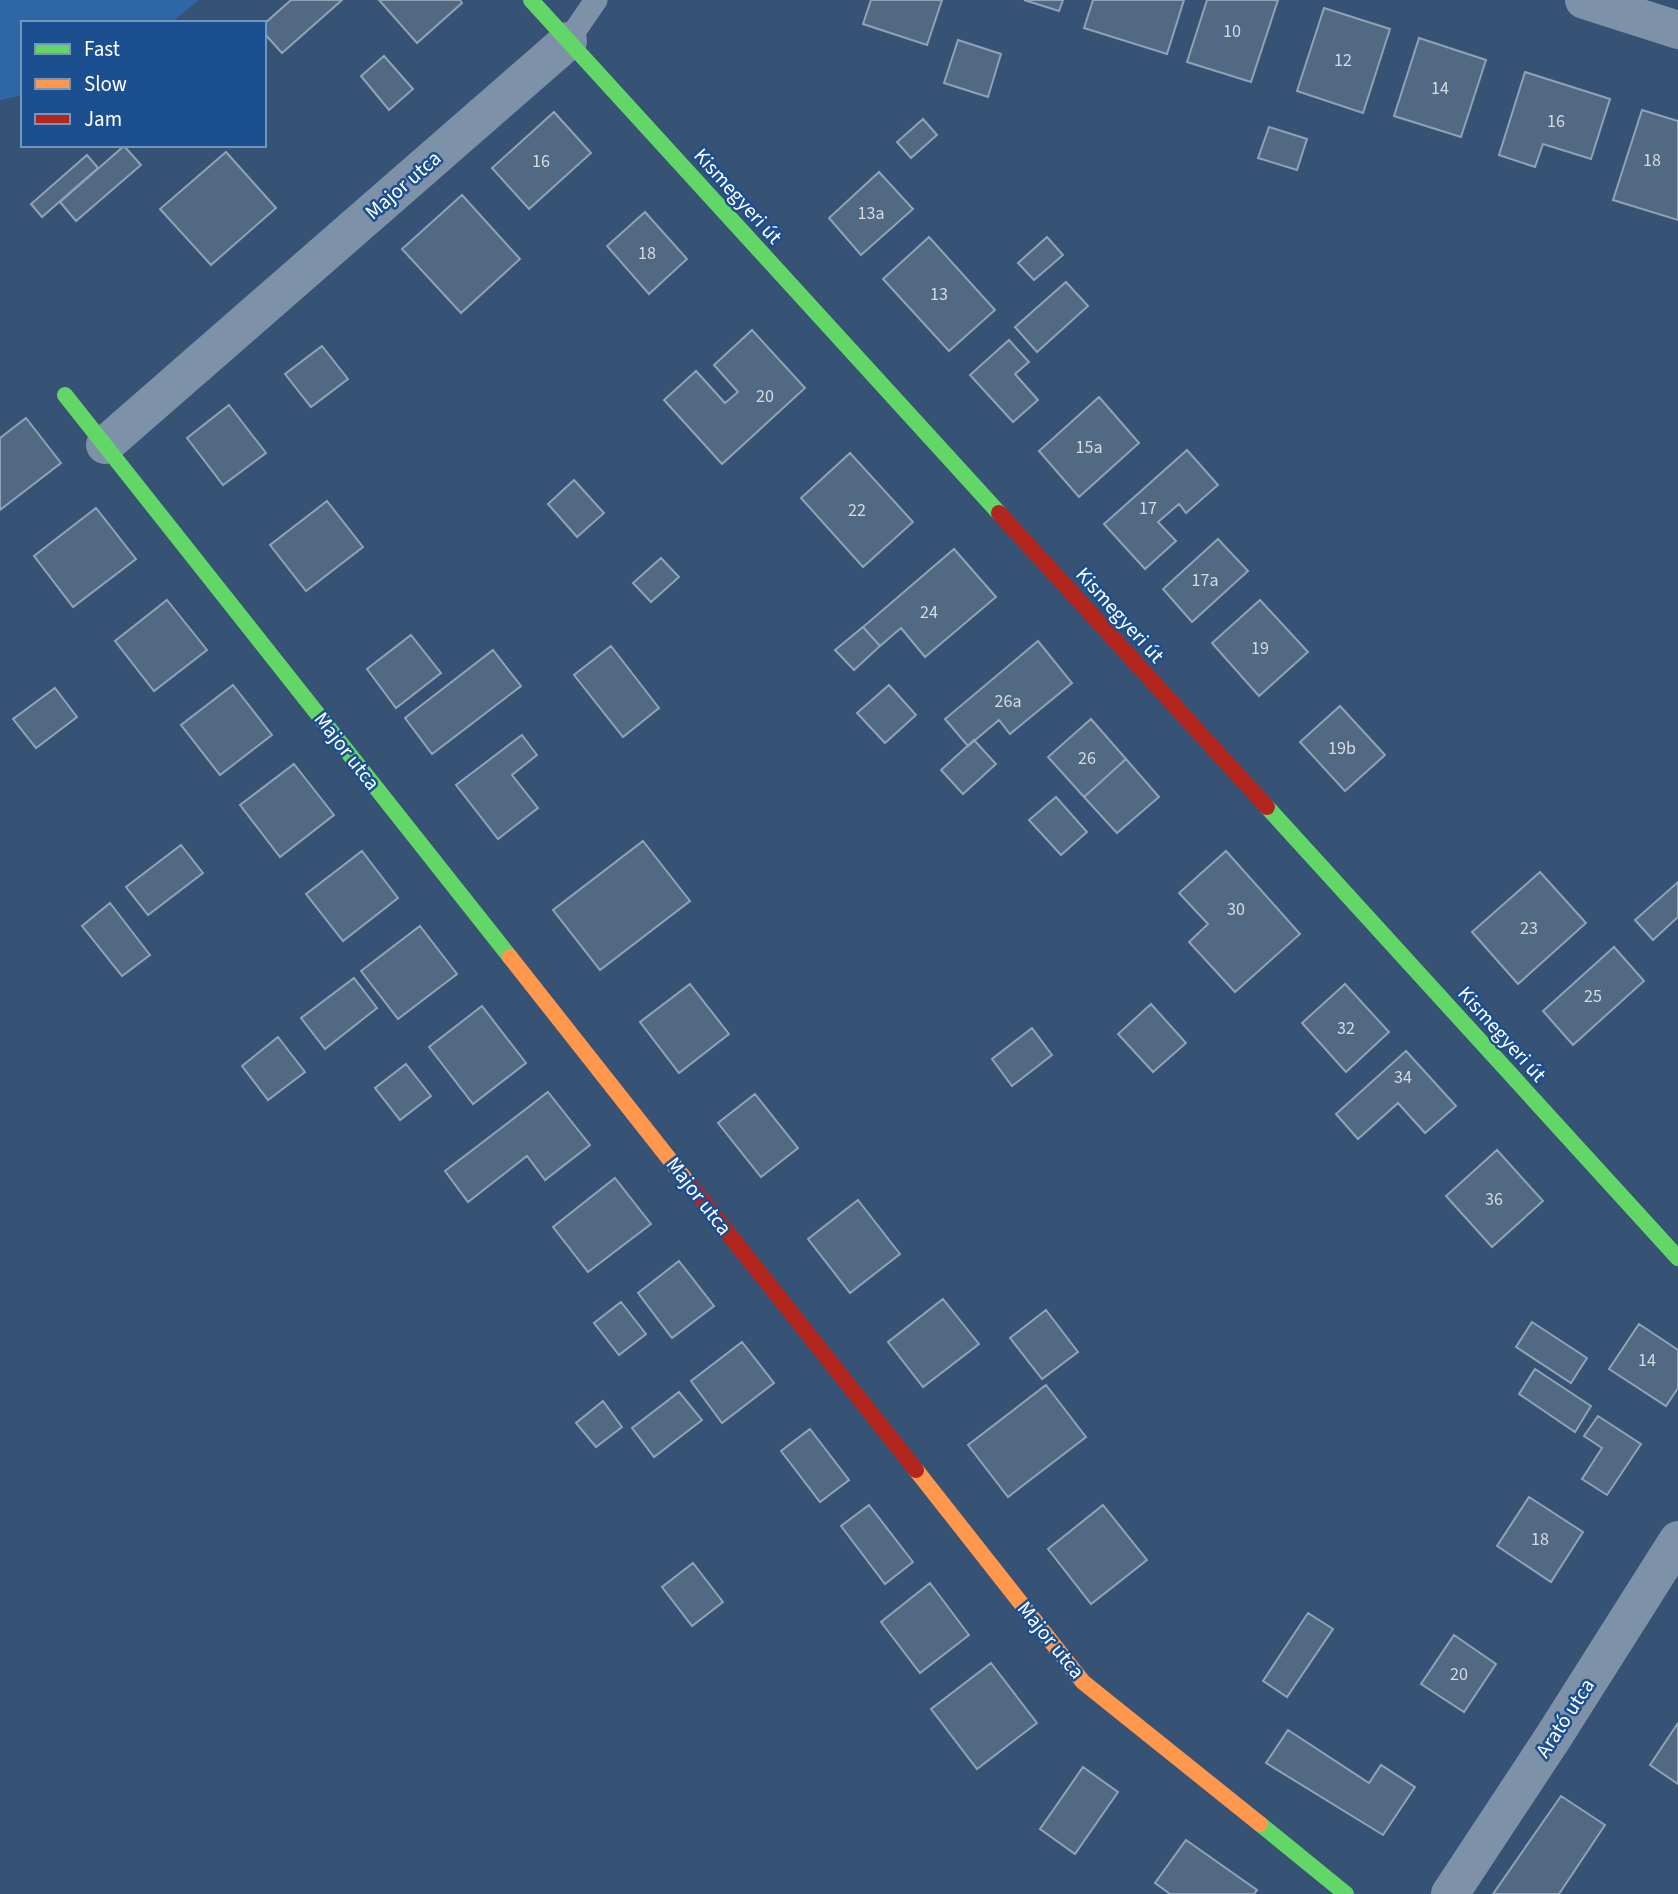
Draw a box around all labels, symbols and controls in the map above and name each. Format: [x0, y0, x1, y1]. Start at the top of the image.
house number: 10 [1223, 19, 1241, 44]
legend [21, 21, 266, 147]
text: Fast [84, 34, 120, 64]
house number: 12 [1334, 48, 1352, 73]
text: Slow [84, 69, 127, 99]
house number: 14 [1431, 76, 1449, 101]
text: Jam [84, 104, 122, 134]
house number: 16 [1547, 109, 1565, 134]
street label: Kismegyeri út [687, 141, 789, 251]
street label: Major utca [358, 143, 448, 227]
house number: 18 [1643, 148, 1661, 173]
house number: 16 [532, 149, 550, 174]
house number: 13a [858, 201, 884, 226]
house number: 18 [638, 241, 656, 266]
house number: 13 [930, 282, 948, 307]
house number: 20 [756, 384, 774, 409]
house number: 15a [1076, 435, 1102, 460]
house number: 17 [1139, 496, 1157, 521]
house number: 22 [848, 498, 866, 523]
street label: Kismegyeri út [1069, 560, 1171, 670]
house number: 17a [1192, 568, 1218, 593]
house number: 24 [920, 600, 938, 625]
house number: 19 [1251, 636, 1269, 661]
house number: 26a [995, 689, 1021, 714]
street label: Major utca [307, 705, 387, 797]
house number: 19b [1328, 736, 1356, 761]
house number: 26 [1078, 746, 1096, 771]
house number: 30 [1227, 897, 1245, 922]
house number: 23 [1520, 916, 1538, 941]
street label: Kismegyeri út [1451, 979, 1553, 1089]
house number: 25 [1584, 984, 1602, 1009]
house number: 32 [1337, 1016, 1355, 1041]
house number: 34 [1394, 1065, 1412, 1090]
street label: Major utca [659, 1150, 739, 1242]
house number: 36 [1485, 1187, 1503, 1212]
house number: 14 [1638, 1348, 1656, 1373]
house number: 18 [1531, 1527, 1549, 1552]
street label: Major utca [1010, 1595, 1092, 1685]
house number: 20 [1450, 1662, 1468, 1687]
street label: Arató utca [1528, 1672, 1602, 1764]

